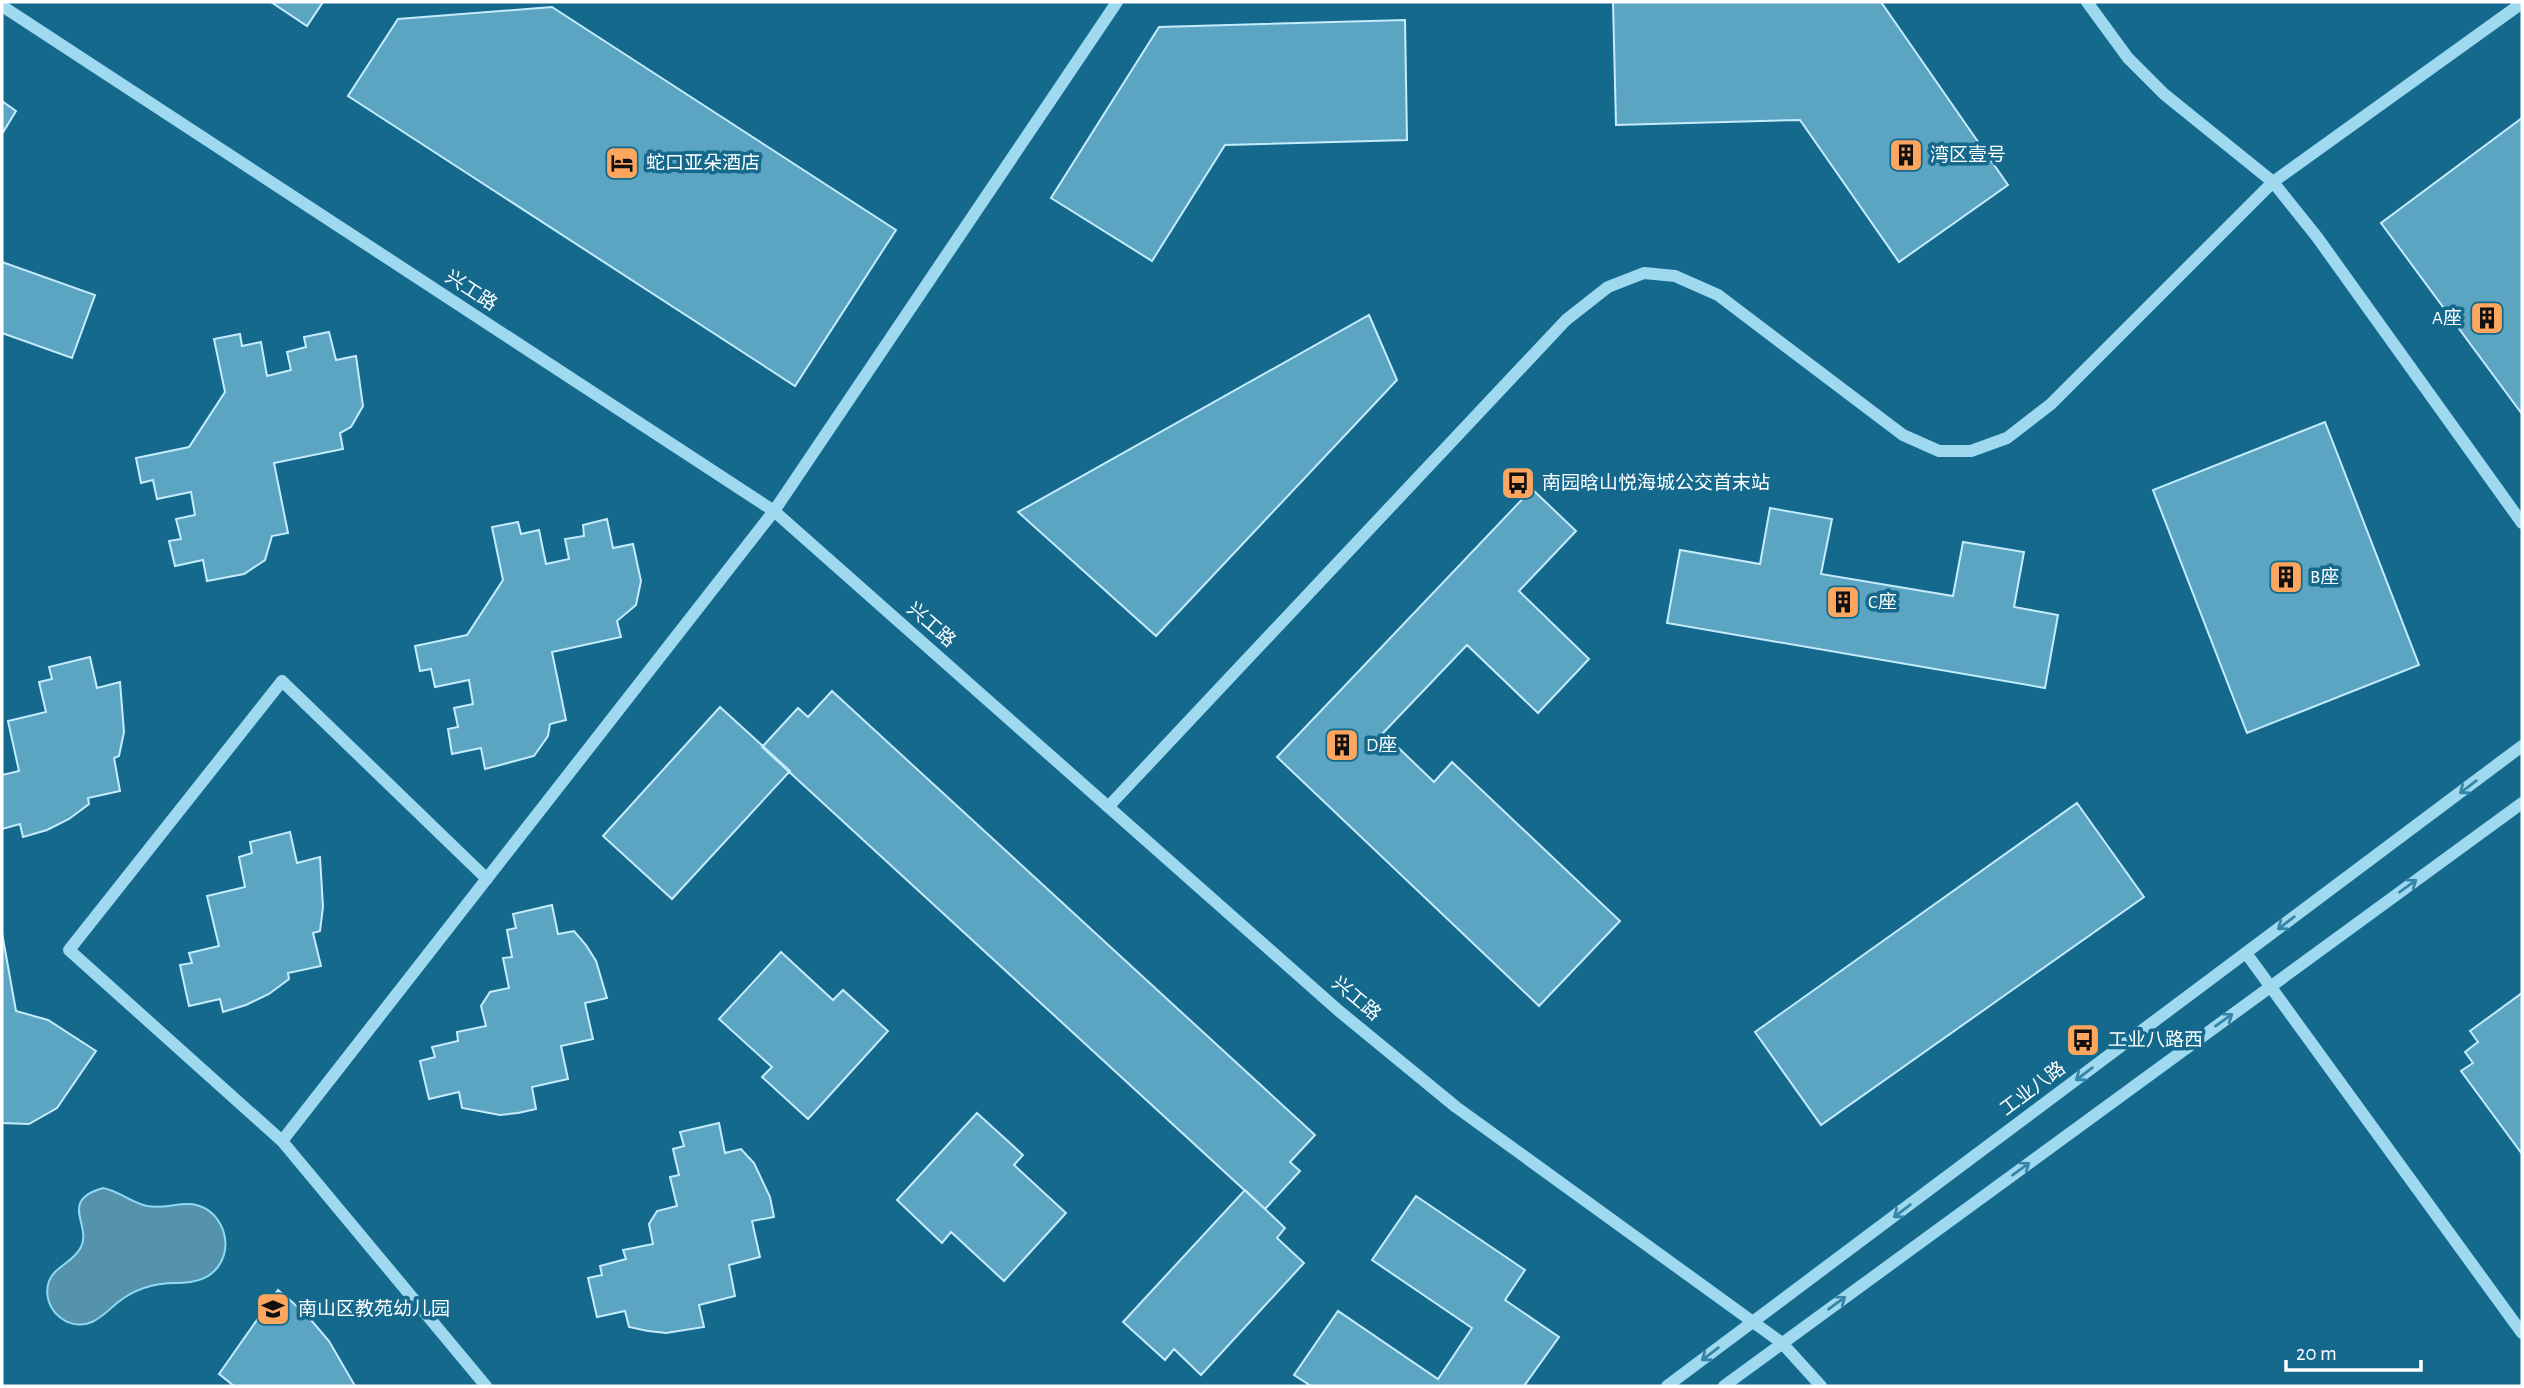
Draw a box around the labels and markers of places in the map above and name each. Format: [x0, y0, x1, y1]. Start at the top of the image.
building icon: 湾区壹号 [1887, 136, 1925, 174]
hotel icon: 蛇口亚朵酒店 [603, 144, 641, 182]
place label: 湾区壹号 [1930, 144, 2006, 165]
place label: 蛇口亚朵酒店 [646, 152, 760, 173]
building icon: A座 [2468, 299, 2506, 337]
place label: A座 [2432, 307, 2462, 328]
bus stop icon: 南园晗山悦海城公交首末站 [1499, 464, 1537, 502]
place label: 南园晗山悦海城公交首末站 [1542, 472, 1770, 493]
building icon: B座 [2267, 558, 2305, 596]
place label: B座 [2310, 566, 2339, 587]
building icon: C座 [1824, 583, 1862, 621]
place label: C座 [1868, 591, 1897, 612]
building icon: D座 [1323, 726, 1361, 764]
place label: D座 [1366, 734, 1397, 755]
bus stop icon: 工业八路西 [2064, 1021, 2102, 1059]
place label: 工业八路西 [2108, 1030, 2203, 1050]
school or university icon: 南山区教苑幼儿园 [254, 1290, 292, 1328]
place label: 南山区教苑幼儿园 [298, 1299, 450, 1319]

